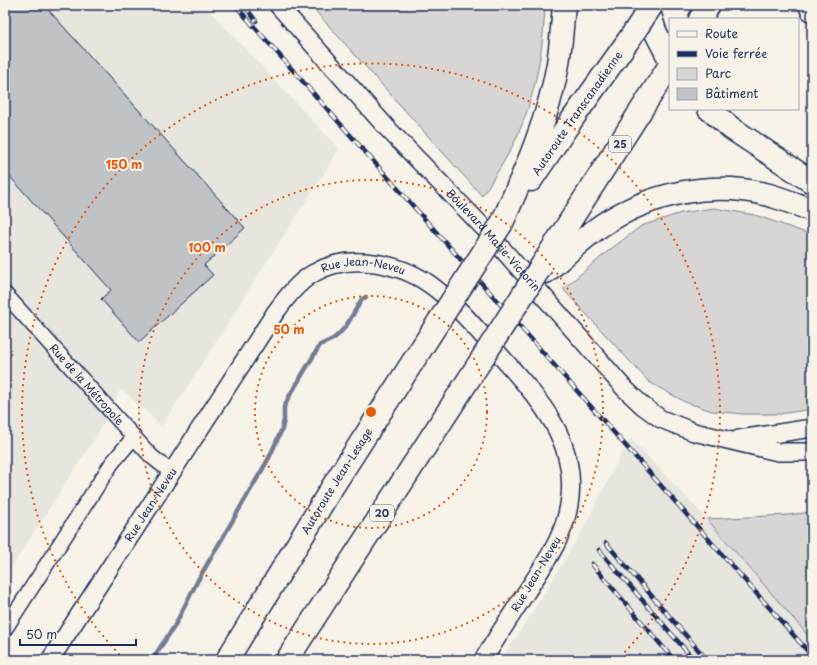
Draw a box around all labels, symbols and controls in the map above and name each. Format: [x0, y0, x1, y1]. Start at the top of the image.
legend [669, 18, 799, 110]
text: Route [705, 24, 738, 42]
text: Voie ferrée [705, 44, 767, 62]
street label: Autoroute Transcanadienne [527, 47, 626, 179]
text: Parc [705, 64, 731, 82]
text: Bâtiment [705, 84, 758, 102]
road number: 25 [609, 136, 631, 152]
text: 150 m [106, 155, 142, 173]
street label: Boulevard Marie-Victorin [443, 185, 545, 295]
text: 100 m [188, 238, 226, 256]
street label: Rue Jean-Neveu [318, 253, 408, 279]
text: 50 m [273, 320, 305, 338]
street label: Rue de la Métropole [46, 340, 128, 429]
centre of rings [364, 405, 378, 419]
street label: Autoroute Jean-Lesage [297, 424, 376, 537]
street label: Rue Jean-Neveu [120, 464, 181, 545]
road number: 20 [370, 505, 394, 521]
street label: Rue Jean-Neveu [506, 533, 565, 615]
scale bar [20, 621, 136, 647]
text: 50 m [26, 625, 57, 643]

